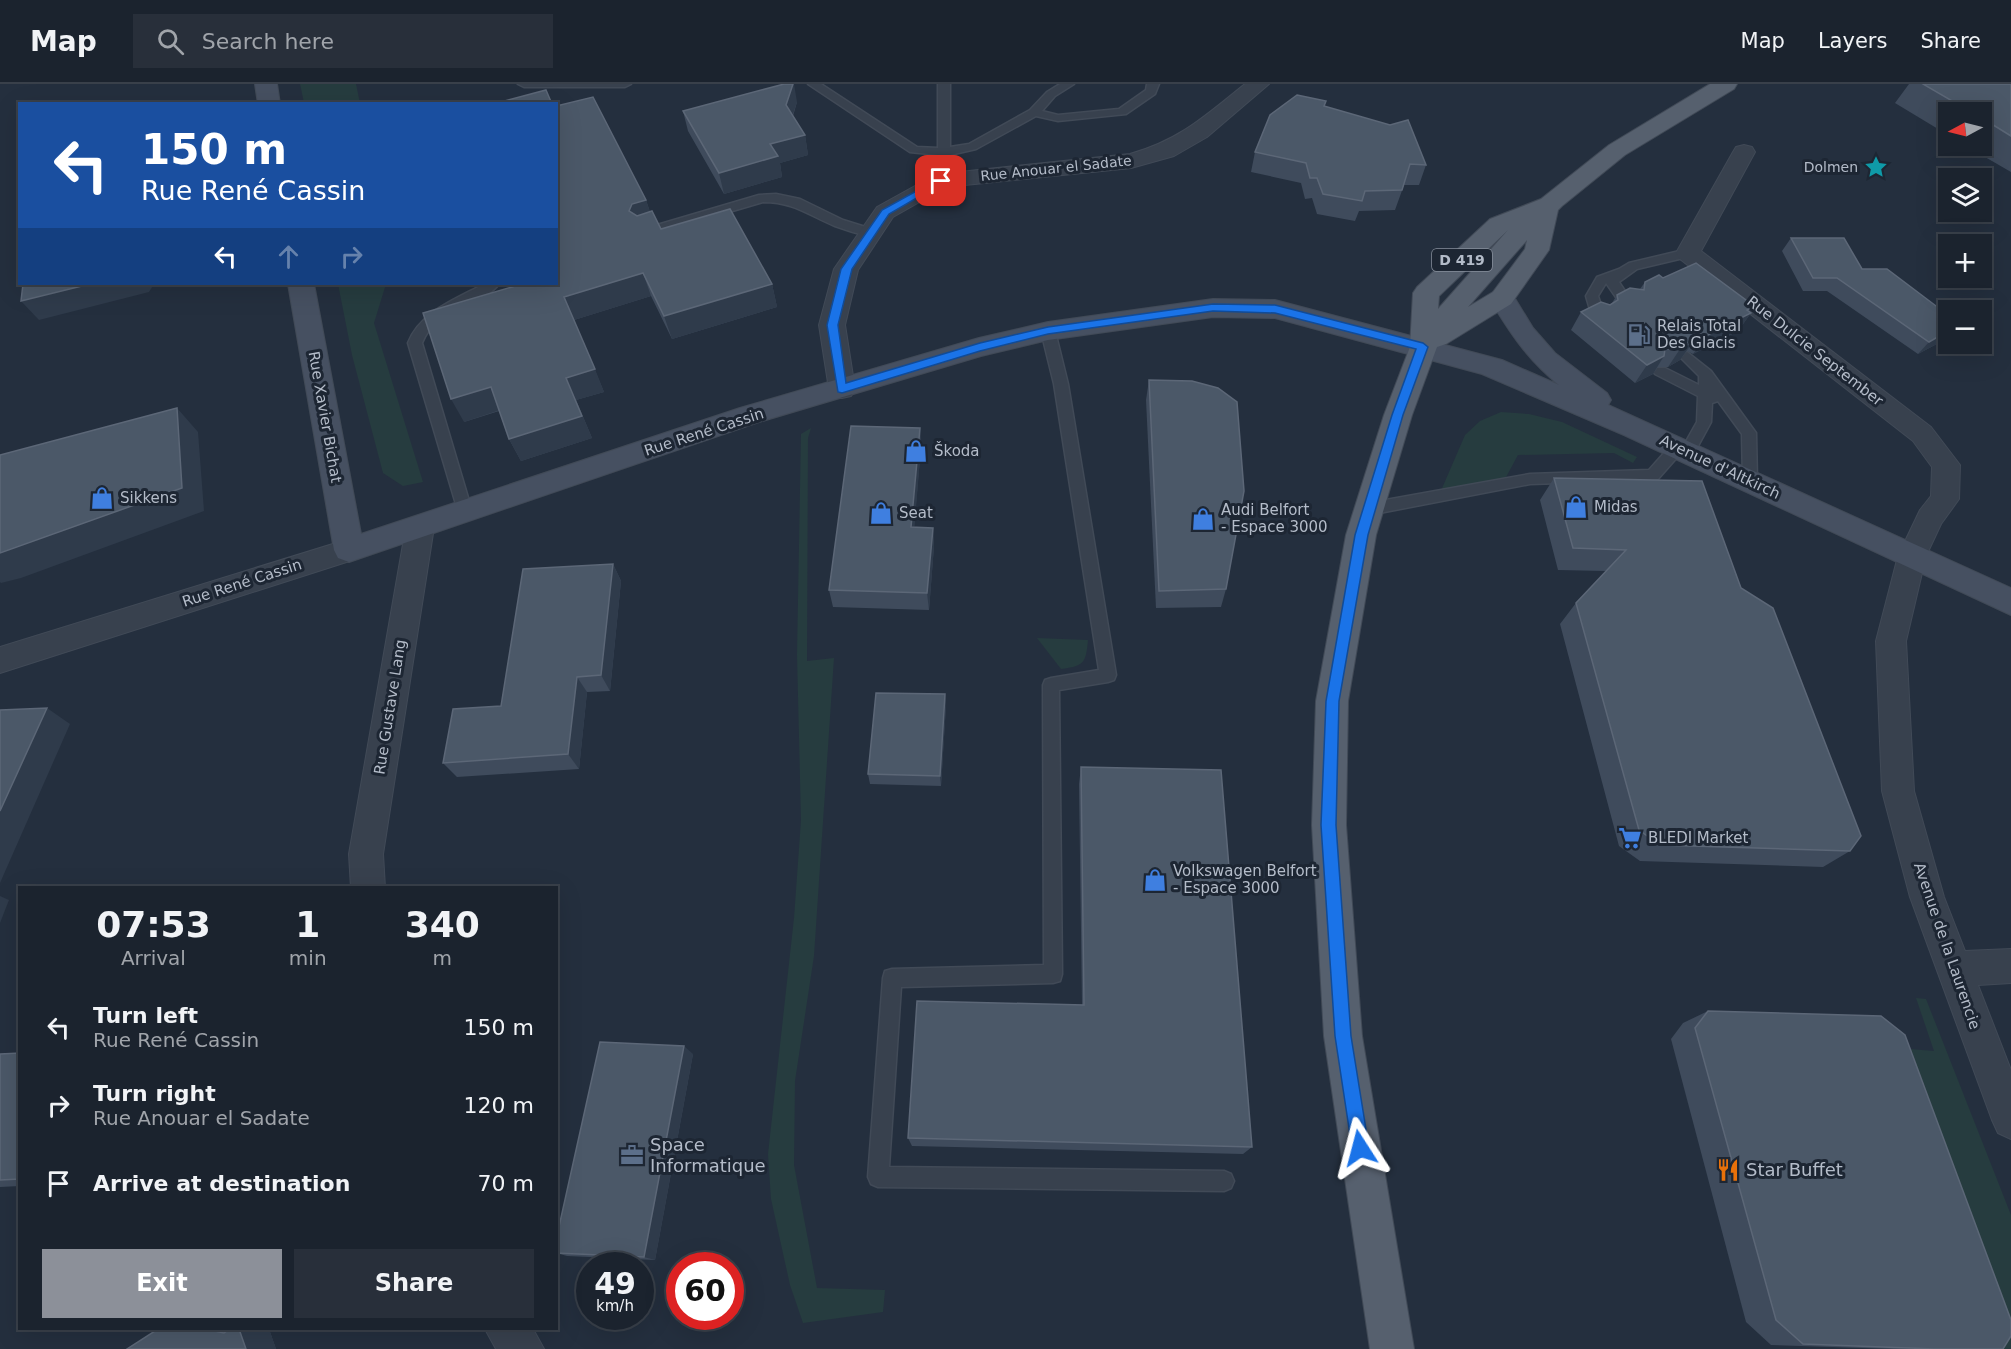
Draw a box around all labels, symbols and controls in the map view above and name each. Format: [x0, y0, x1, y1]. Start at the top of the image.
search box [133, 14, 553, 68]
text: Map [30, 25, 97, 58]
icon: search [154, 25, 187, 58]
text: Search here [202, 29, 334, 54]
text: Map [1741, 29, 1785, 53]
text: Layers [1818, 29, 1887, 53]
text: Share [1920, 29, 1981, 53]
north arrow [1938, 102, 1992, 156]
map controls [1938, 102, 1992, 354]
text: 150 m [141, 125, 287, 174]
icon: left [42, 126, 120, 204]
street label: Rue Anouar el Sadate [980, 152, 1132, 184]
place icon: Dolmen [1863, 154, 1889, 180]
pin [915, 155, 966, 206]
place label: Dolmen [1804, 159, 1858, 175]
icon: arrive [924, 164, 957, 197]
button: layers [1938, 168, 1992, 222]
text: Rue René Cassin [141, 175, 365, 206]
button: + [1938, 234, 1992, 288]
icon: left [209, 240, 242, 273]
icon: ahead [272, 240, 305, 273]
icon: right [335, 240, 368, 273]
road number: D 419 [1432, 249, 1492, 271]
street label: Rue Dulcie September [1743, 292, 1887, 410]
button: − [1938, 300, 1992, 354]
place label: Relais Total Des Glacis [1657, 317, 1741, 352]
fuel station icon: Relais Total Des Glacis [1626, 322, 1652, 348]
street label: Rue Xavier Bichat [305, 350, 345, 484]
street label: Rue René Cassin [642, 404, 766, 460]
street label: Avenue d'Altkirch [1657, 431, 1783, 503]
shop icon: Škoda [903, 438, 929, 464]
place label: Škoda [934, 441, 980, 460]
shop icon: Sikkens [89, 485, 115, 511]
place label: Sikkens [120, 489, 177, 507]
shop icon: Midas [1563, 494, 1589, 520]
place label: Midas [1594, 498, 1638, 516]
shop icon: Seat [868, 500, 894, 526]
place label: Audi Belfort - Espace 3000 [1221, 501, 1328, 536]
place label: Seat [899, 504, 933, 522]
shop icon: Audi Belfort - Espace 3000 [1190, 506, 1216, 532]
street label: Rue René Cassin [180, 555, 304, 611]
street label: Rue Gustave Lang [370, 638, 410, 776]
supermarket icon: BLEDI Market [1617, 825, 1643, 851]
place label: BLEDI Market [1648, 829, 1749, 847]
street label: Avenue de la Laurencie [1910, 860, 1984, 1032]
place label: Volkswagen Belfort - Espace 3000 [1173, 862, 1317, 897]
shop icon: Volkswagen Belfort - Espace 3000 [1142, 867, 1168, 893]
text: 07:53 [96, 904, 211, 945]
text: 1 [295, 904, 320, 945]
text: 340 [405, 904, 480, 945]
text: Arrival [121, 946, 186, 970]
text: min [289, 946, 327, 970]
text: m [433, 946, 452, 970]
text: Turn left [93, 1003, 198, 1028]
icon: left [42, 1011, 75, 1044]
text: 150 m [464, 1015, 534, 1040]
text: Rue René Cassin [93, 1028, 259, 1052]
text: Turn right [93, 1081, 216, 1106]
icon: right [42, 1089, 75, 1122]
text: 120 m [464, 1093, 534, 1118]
text: Rue Anouar el Sadate [93, 1106, 310, 1130]
position arrow [1328, 1116, 1392, 1180]
place label: Space Informatique [650, 1134, 766, 1176]
office icon: Space Informatique [619, 1142, 645, 1168]
restaurant icon: Star Buffet [1715, 1157, 1741, 1183]
place label: Star Buffet [1746, 1159, 1843, 1180]
icon: arrive [42, 1167, 75, 1200]
text: Arrive at destination [93, 1171, 350, 1196]
text: 70 m [478, 1171, 534, 1196]
button: Exit [42, 1249, 282, 1318]
button: Share [294, 1249, 534, 1318]
speed limit sign: 60 [666, 1252, 744, 1330]
text: 49 [594, 1266, 636, 1301]
text: km/h [596, 1297, 634, 1315]

